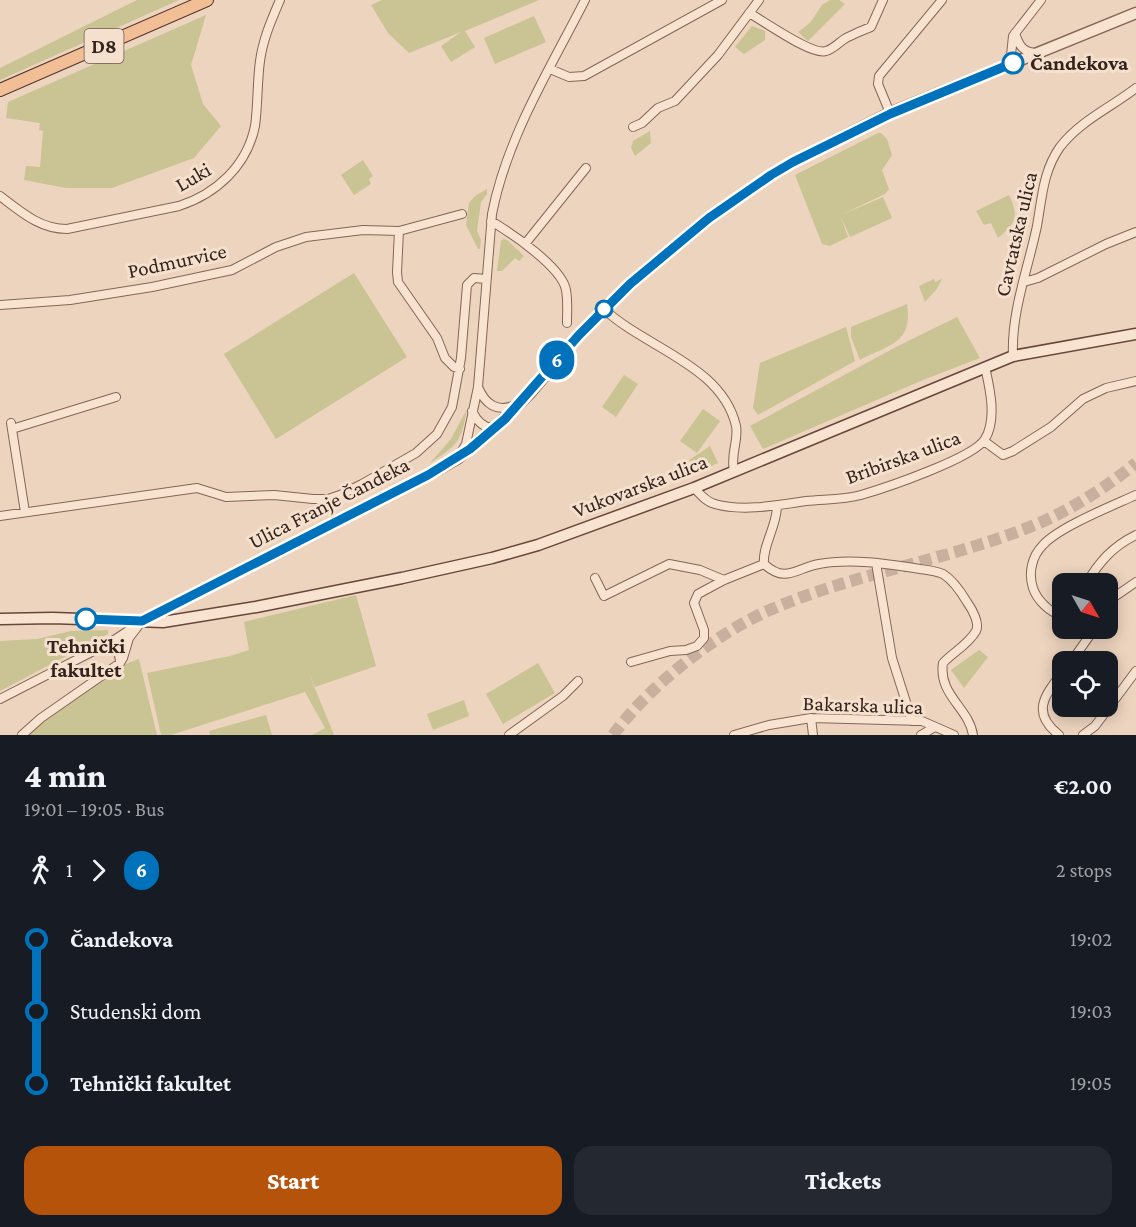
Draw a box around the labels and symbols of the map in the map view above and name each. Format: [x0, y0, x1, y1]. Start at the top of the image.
road number: D8 [84, 29, 124, 63]
place label: Čandekova [1030, 51, 1129, 75]
marker: Čandekova [1002, 52, 1024, 74]
street label: Luki [171, 157, 215, 197]
street label: Cavtatska ulica [990, 169, 1042, 299]
street label: Podmurvice [126, 239, 228, 283]
unlabelled marker [595, 300, 613, 318]
line badge: 6 [538, 340, 576, 380]
street label: Bribirska ulica [842, 425, 964, 489]
street label: Vukovarska ulica [569, 449, 711, 523]
street label: Ulica Franje Čandeka [245, 452, 413, 554]
north arrow [1052, 573, 1118, 639]
marker: Tehnički fakultet [75, 608, 97, 630]
place label: Tehnički fakultet [47, 634, 125, 682]
street label: Bakarska ulica [802, 691, 924, 719]

